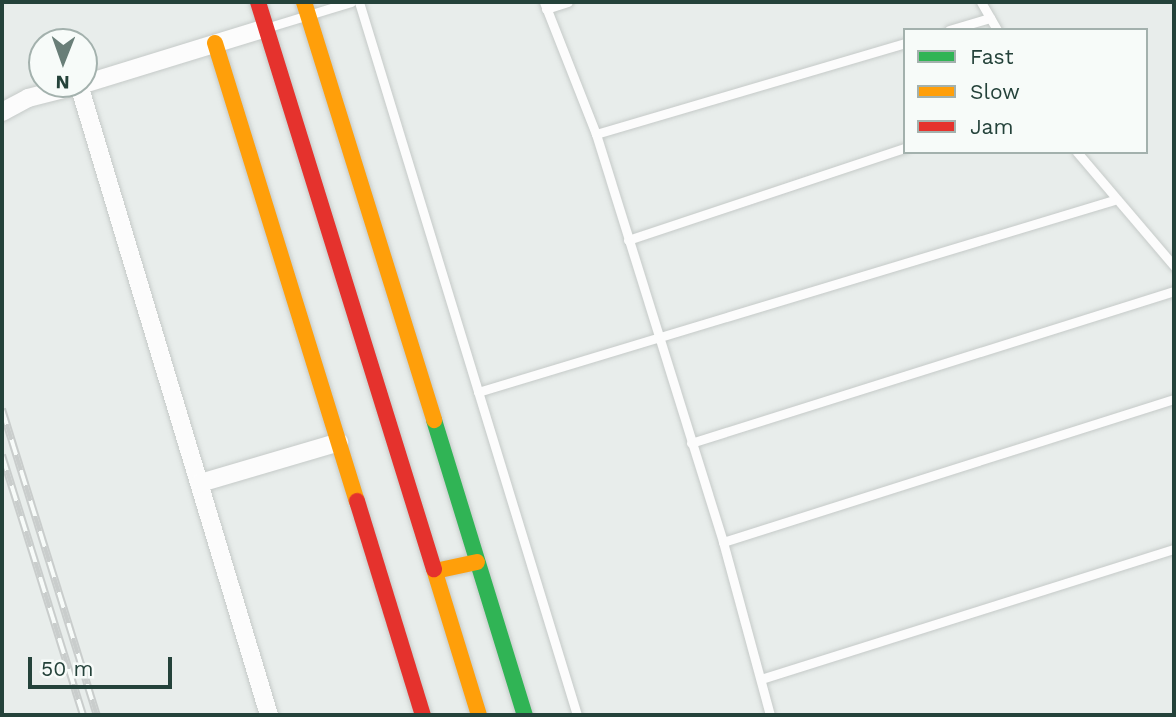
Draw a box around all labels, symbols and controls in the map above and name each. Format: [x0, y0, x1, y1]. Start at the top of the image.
north arrow [28, 28, 98, 98]
legend [903, 28, 1148, 154]
text: Fast [970, 44, 1014, 69]
text: N [55, 71, 70, 94]
text: Slow [970, 79, 1020, 104]
text: Jam [970, 114, 1013, 139]
scale bar [32, 644, 175, 688]
text: 50 m [41, 656, 93, 681]

